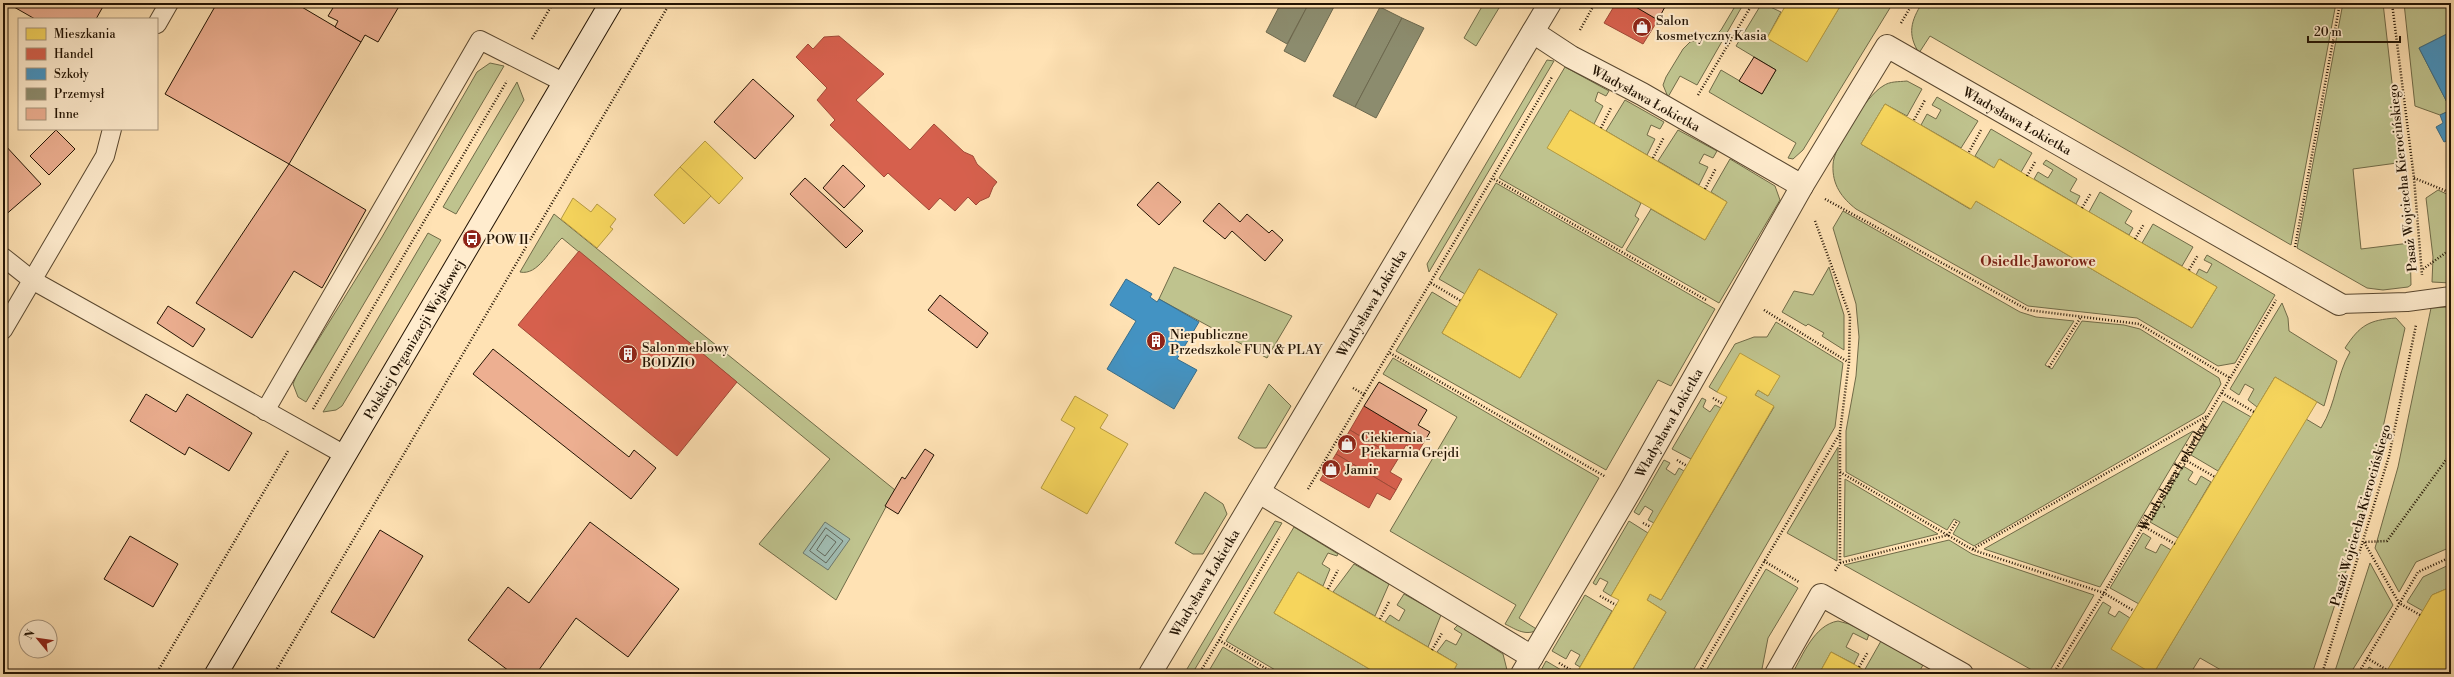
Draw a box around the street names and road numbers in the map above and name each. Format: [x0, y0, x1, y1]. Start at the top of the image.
street label: Władysława Łokietka [1587, 62, 1703, 136]
street label: Pasaż Wojciecha Kierocińskiego [2385, 83, 2421, 272]
street label: Władysława Łokietka [1959, 84, 2074, 159]
street label: Władysława Łokietka [1333, 246, 1411, 361]
street label: Polskiej Organizacji Wojskowej [361, 256, 468, 422]
street label: Władysława Łokietka [1632, 365, 1707, 481]
street label: Władysława Łokietka [2135, 420, 2211, 535]
street label: Pasaż Wojciecha Kierocińskiego [2327, 422, 2395, 608]
street label: Władysława Łokietka [1166, 526, 1244, 641]

